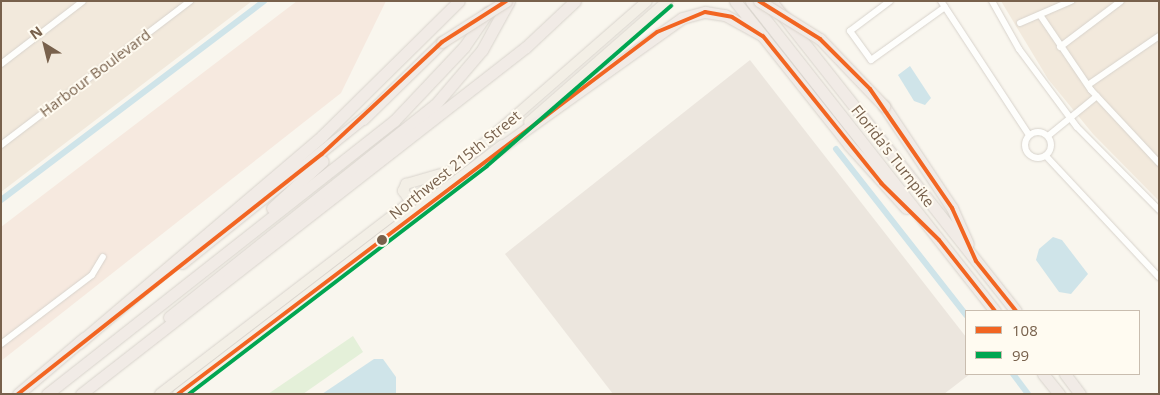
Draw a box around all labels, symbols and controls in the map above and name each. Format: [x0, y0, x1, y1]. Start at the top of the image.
north arrow [20, 20, 70, 70]
text: N [26, 21, 46, 43]
street label: Harbour Boulevard [36, 25, 154, 121]
street label: Florida's Turnpike [848, 101, 938, 211]
street label: Northwest 215th Street [386, 107, 524, 223]
unlabelled marker [377, 235, 387, 245]
legend [965, 310, 1140, 375]
text: 108 [1012, 320, 1038, 340]
text: 99 [1012, 345, 1029, 365]

